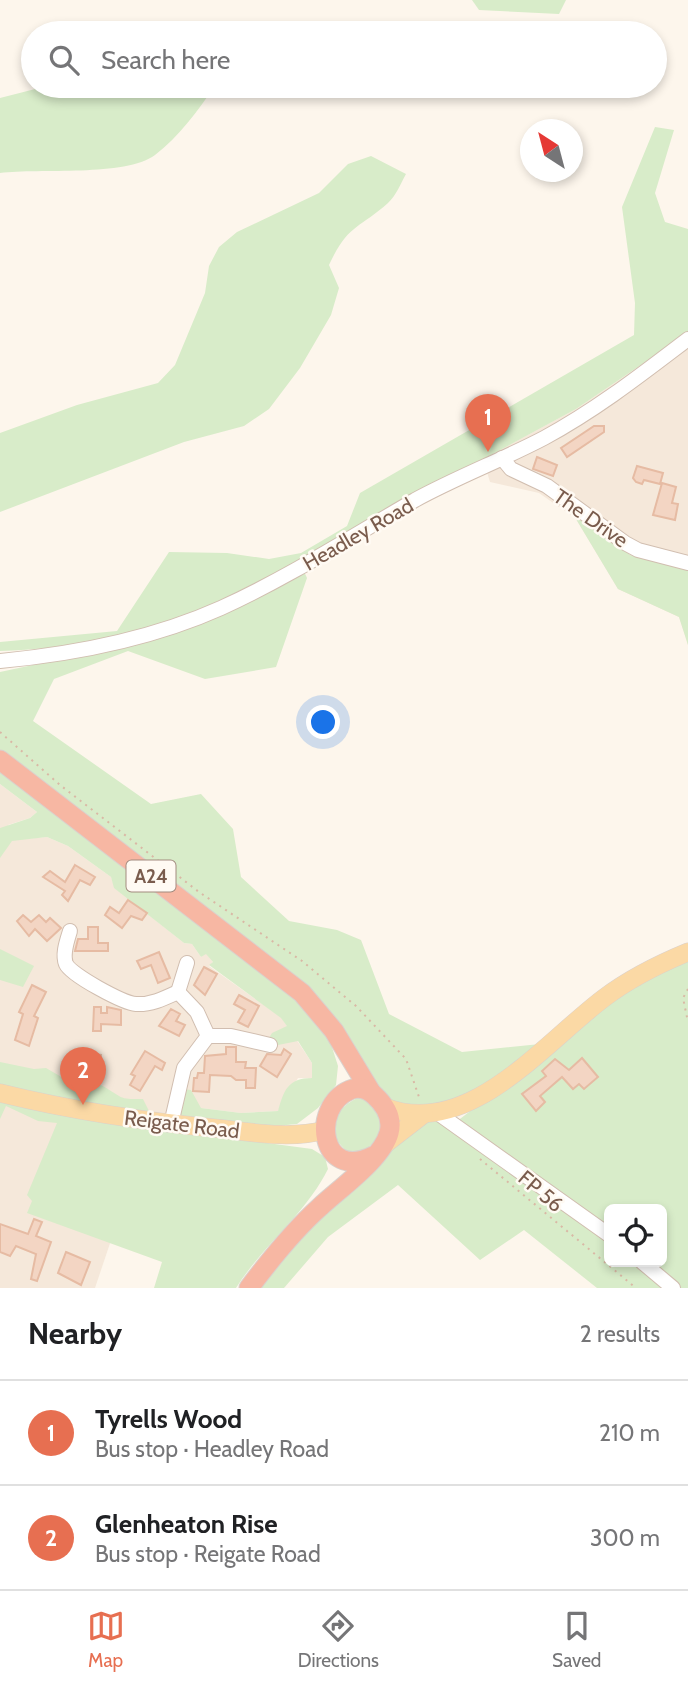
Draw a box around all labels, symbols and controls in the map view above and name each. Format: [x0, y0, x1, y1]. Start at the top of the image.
search box [21, 21, 667, 98]
icon: search [45, 41, 83, 79]
text: Search here [101, 44, 230, 76]
north arrow [520, 119, 583, 182]
pin: 1 [465, 394, 511, 452]
street label: The Drive [549, 483, 633, 553]
street label: Headley Road [298, 492, 418, 576]
your location [306, 705, 340, 739]
road number: A24 [127, 860, 176, 891]
pin: 2 [60, 1047, 106, 1105]
street label: Reigate Road [123, 1105, 241, 1143]
street label: FP 56 [513, 1165, 569, 1217]
map controls [604, 1204, 667, 1267]
button: locate [604, 1204, 667, 1267]
text: Nearby [28, 1315, 122, 1352]
text: 2 results [580, 1320, 660, 1348]
text: Tyrells Wood [95, 1403, 242, 1435]
text: 1 [47, 1419, 55, 1447]
text: 210 m [599, 1419, 660, 1447]
text: Bus stop · Headley Road [95, 1435, 329, 1463]
text: Glenheaton Rise [95, 1508, 278, 1540]
text: 2 [45, 1524, 57, 1552]
text: 300 m [590, 1524, 660, 1552]
text: Bus stop · Reigate Road [95, 1540, 321, 1568]
tab: Map [87, 1607, 125, 1672]
tab: Directions [298, 1607, 379, 1672]
tab: Saved [552, 1607, 601, 1672]

